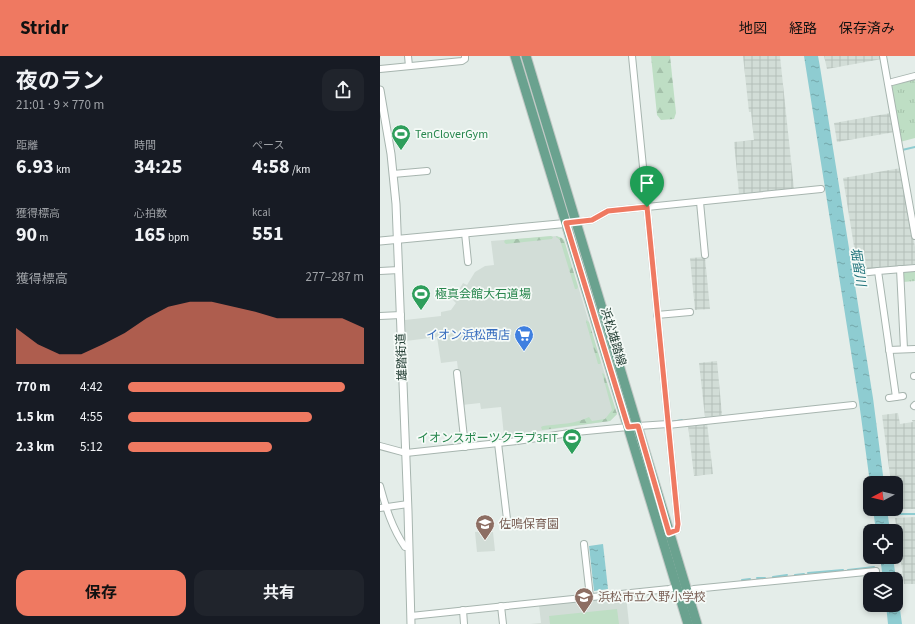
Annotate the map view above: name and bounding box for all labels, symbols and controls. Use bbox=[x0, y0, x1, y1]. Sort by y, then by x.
text: Stridr bbox=[20, 15, 69, 42]
text: 地図 bbox=[739, 19, 767, 39]
text: 経路 bbox=[789, 19, 817, 39]
text: 保存済み bbox=[839, 19, 895, 39]
text: 夜のラン bbox=[16, 65, 104, 97]
button: share bbox=[322, 69, 364, 111]
text: 21:01 · 9 × 770 m bbox=[16, 96, 104, 114]
sports icon: TenCloverGym bbox=[390, 123, 412, 151]
place label: TenCloverGym bbox=[415, 126, 488, 143]
text: 距離 bbox=[16, 138, 38, 153]
text: 時間 bbox=[134, 138, 156, 153]
text: ペース bbox=[252, 138, 284, 153]
text: 6.93 bbox=[16, 153, 54, 181]
text: 34:25 bbox=[134, 153, 182, 181]
text: 4:58 bbox=[252, 153, 290, 181]
text: km bbox=[54, 162, 70, 177]
text: /km bbox=[290, 162, 310, 177]
pin bbox=[630, 166, 664, 207]
icon: arrive bbox=[636, 172, 658, 194]
text: kcal bbox=[252, 205, 271, 220]
text: 獲得標高 bbox=[16, 206, 60, 221]
text: 心拍数 bbox=[134, 206, 167, 221]
text: 551 bbox=[252, 220, 284, 248]
text: 90 bbox=[16, 221, 37, 249]
text: 165 bbox=[134, 221, 166, 249]
text: m bbox=[37, 230, 48, 245]
text: bpm bbox=[166, 230, 189, 245]
water label: 堀留川 bbox=[846, 246, 870, 290]
text: 277–287 m bbox=[306, 268, 364, 286]
text: 獲得標高 bbox=[16, 270, 68, 288]
sports icon: 極真会館大石道場 bbox=[410, 283, 432, 311]
place label: 極真会館大石道場 bbox=[435, 286, 531, 303]
street label: 浜松雄踏線 bbox=[596, 306, 630, 368]
supermarket icon: イオン浜松西店 bbox=[513, 324, 535, 352]
place label: イオン浜松西店 bbox=[426, 327, 510, 344]
street label: 雄踏街道 bbox=[393, 333, 411, 381]
text: 770 m bbox=[16, 378, 50, 396]
text: 4:42 bbox=[80, 378, 103, 396]
text: 1.5 km bbox=[16, 408, 55, 426]
text: 4:55 bbox=[80, 408, 103, 426]
sports icon: イオンスポーツクラブ3FIT bbox=[561, 427, 583, 455]
place label: イオンスポーツクラブ3FIT bbox=[417, 430, 559, 447]
text: 2.3 km bbox=[16, 438, 55, 456]
text: 5:12 bbox=[80, 438, 103, 456]
north arrow bbox=[863, 476, 903, 516]
map controls bbox=[863, 476, 903, 612]
school or university icon: 佐鳴保育園 bbox=[474, 513, 496, 541]
place label: 佐鳴保育園 bbox=[499, 516, 559, 533]
button: locate bbox=[863, 524, 903, 564]
button: 保存 bbox=[16, 570, 186, 616]
button: 共有 bbox=[194, 570, 364, 616]
button: layers bbox=[863, 572, 903, 612]
school or university icon: 浜松市立入野小学校 bbox=[573, 586, 595, 614]
place label: 浜松市立入野小学校 bbox=[598, 589, 706, 606]

